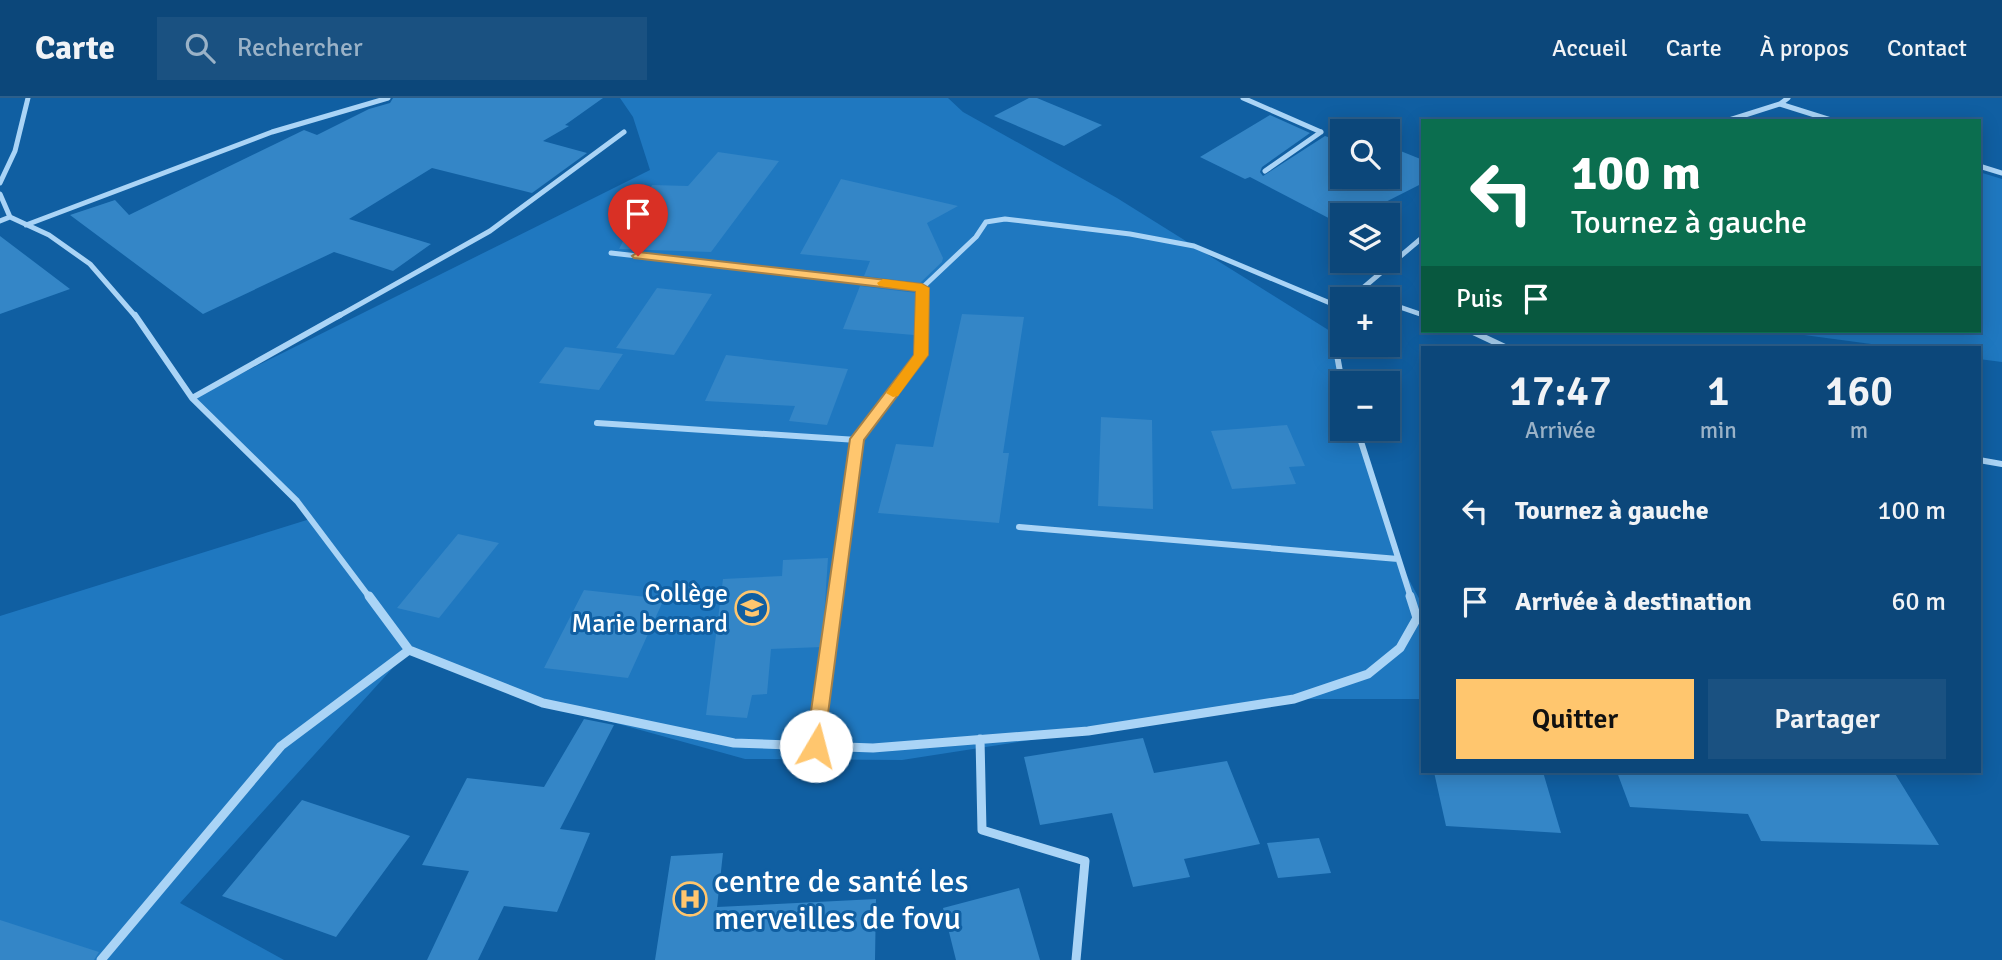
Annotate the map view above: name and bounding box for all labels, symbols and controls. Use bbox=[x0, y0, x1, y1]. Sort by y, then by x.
search box bbox=[157, 17, 647, 80]
text: Carte bbox=[35, 28, 115, 69]
icon: search bbox=[181, 29, 219, 67]
text: Rechercher bbox=[237, 32, 363, 64]
text: Accueil bbox=[1552, 33, 1628, 63]
text: Carte bbox=[1666, 33, 1722, 63]
text: À propos bbox=[1760, 33, 1849, 63]
text: Contact bbox=[1887, 33, 1967, 63]
map controls bbox=[1330, 119, 1400, 441]
button: search bbox=[1330, 119, 1400, 189]
text: 100 m bbox=[1571, 143, 1701, 203]
icon: left bbox=[1456, 147, 1547, 238]
pin bbox=[608, 184, 668, 256]
icon: arrive bbox=[619, 195, 657, 233]
button: layers bbox=[1330, 203, 1400, 273]
text: Tournez à gauche bbox=[1571, 203, 1807, 242]
icon: arrive bbox=[1517, 280, 1555, 318]
text: Puis bbox=[1456, 283, 1503, 315]
button: + bbox=[1330, 287, 1400, 357]
text: 17:47 bbox=[1509, 366, 1612, 417]
text: 1 bbox=[1707, 366, 1730, 417]
text: 160 bbox=[1825, 366, 1893, 417]
button: − bbox=[1330, 371, 1400, 441]
text: Arrivée bbox=[1525, 416, 1596, 445]
text: min bbox=[1700, 416, 1737, 445]
text: m bbox=[1850, 416, 1868, 445]
icon: left bbox=[1456, 492, 1494, 530]
text: Tournez à gauche bbox=[1515, 495, 1709, 527]
text: 100 m bbox=[1877, 495, 1946, 527]
place label: Collège Marie bernard bbox=[571, 578, 728, 640]
icon: arrive bbox=[1456, 583, 1494, 621]
text: Arrivée à destination bbox=[1515, 586, 1752, 618]
text: 60 m bbox=[1891, 586, 1946, 618]
school or university icon: Collège Marie bernard bbox=[733, 589, 771, 627]
button: Quitter bbox=[1456, 679, 1694, 759]
button: Partager bbox=[1708, 679, 1946, 759]
position arrow bbox=[779, 709, 853, 783]
place label: centre de santé les merveilles de fovu bbox=[714, 862, 969, 938]
hospital icon: centre de santé les merveilles de fovu bbox=[671, 880, 709, 918]

